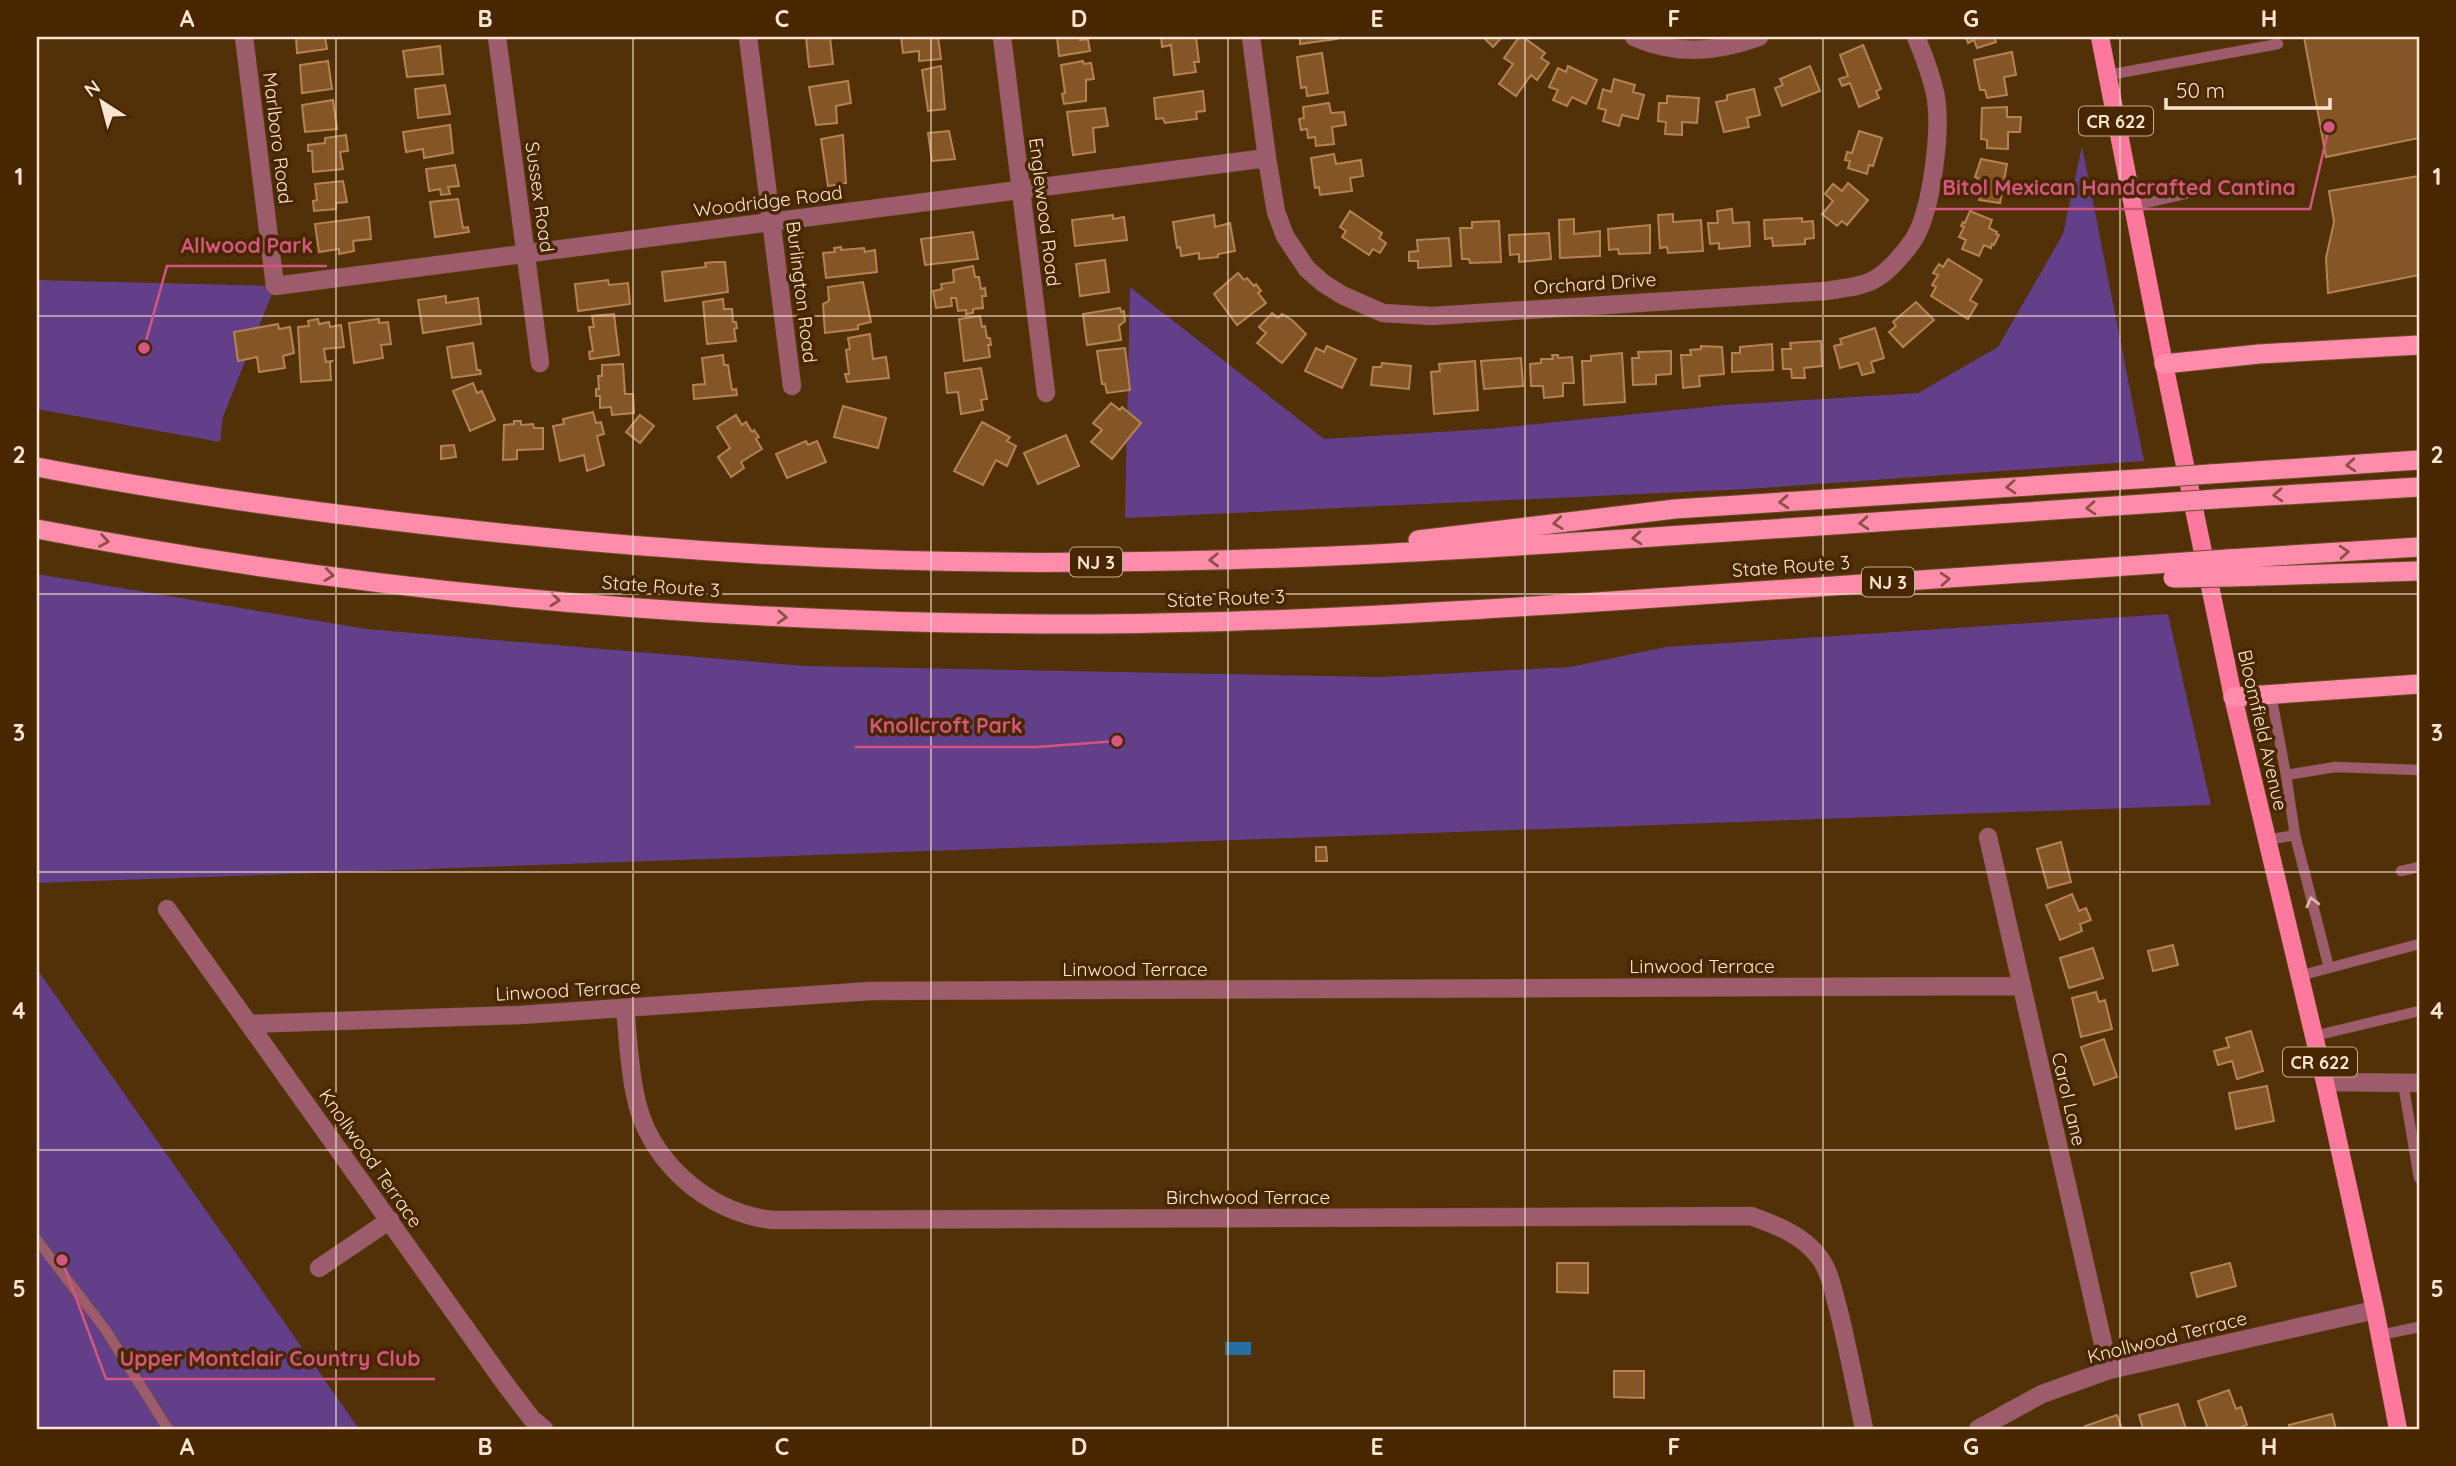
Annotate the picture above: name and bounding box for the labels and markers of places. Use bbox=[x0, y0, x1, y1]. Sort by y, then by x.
callout: Bitol Mexican Handcrafted Cantina bbox=[1929, 167, 2310, 209]
callout: Allwood Park bbox=[167, 224, 327, 266]
callout: Knollcroft Park bbox=[855, 705, 1037, 747]
callout: Upper Montclair Country Club bbox=[106, 1337, 435, 1379]

